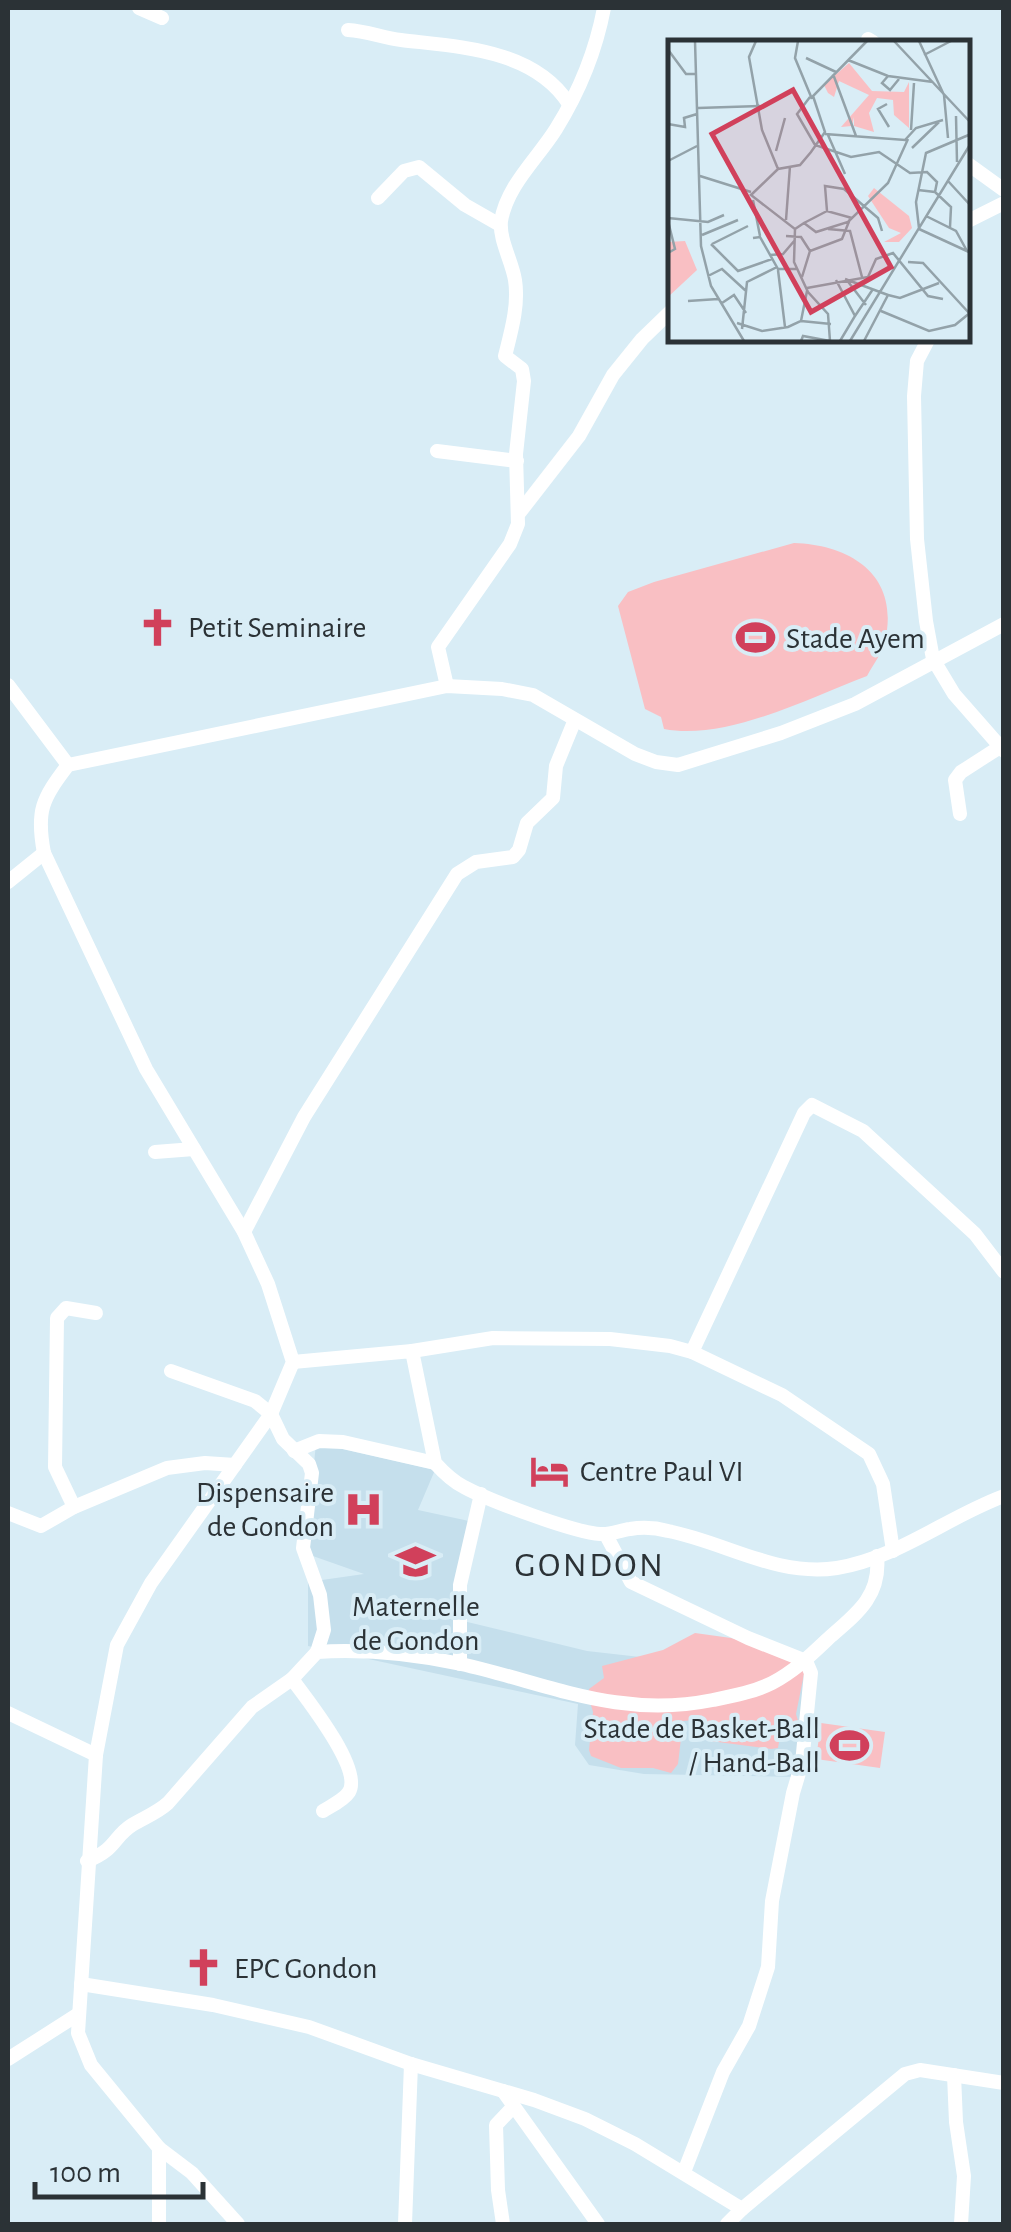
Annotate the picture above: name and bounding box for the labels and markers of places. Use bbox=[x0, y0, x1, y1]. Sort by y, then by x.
church icon: Petit Seminaire bbox=[137, 606, 179, 648]
place label: Petit Seminaire bbox=[188, 613, 366, 643]
sports icon: Stade Ayem bbox=[735, 617, 777, 659]
place label: Stade Ayem bbox=[786, 624, 925, 654]
hotel icon: Centre Paul VI bbox=[529, 1450, 571, 1492]
place label: Centre Paul VI bbox=[580, 1457, 744, 1487]
place label: Dispensaire de Gondon bbox=[196, 1478, 334, 1542]
hospital icon: Dispensaire de Gondon bbox=[343, 1488, 385, 1530]
school or university icon: Maternelle de Gondon bbox=[395, 1541, 437, 1583]
place label: Maternelle de Gondon bbox=[352, 1592, 480, 1656]
place label: Stade de Basket-Ball / Hand-Ball bbox=[583, 1714, 820, 1778]
sports icon: Stade de Basket-Ball / Hand-Ball bbox=[829, 1724, 871, 1766]
church icon: EPC Gondon bbox=[183, 1947, 225, 1989]
place label: EPC Gondon bbox=[234, 1954, 377, 1984]

